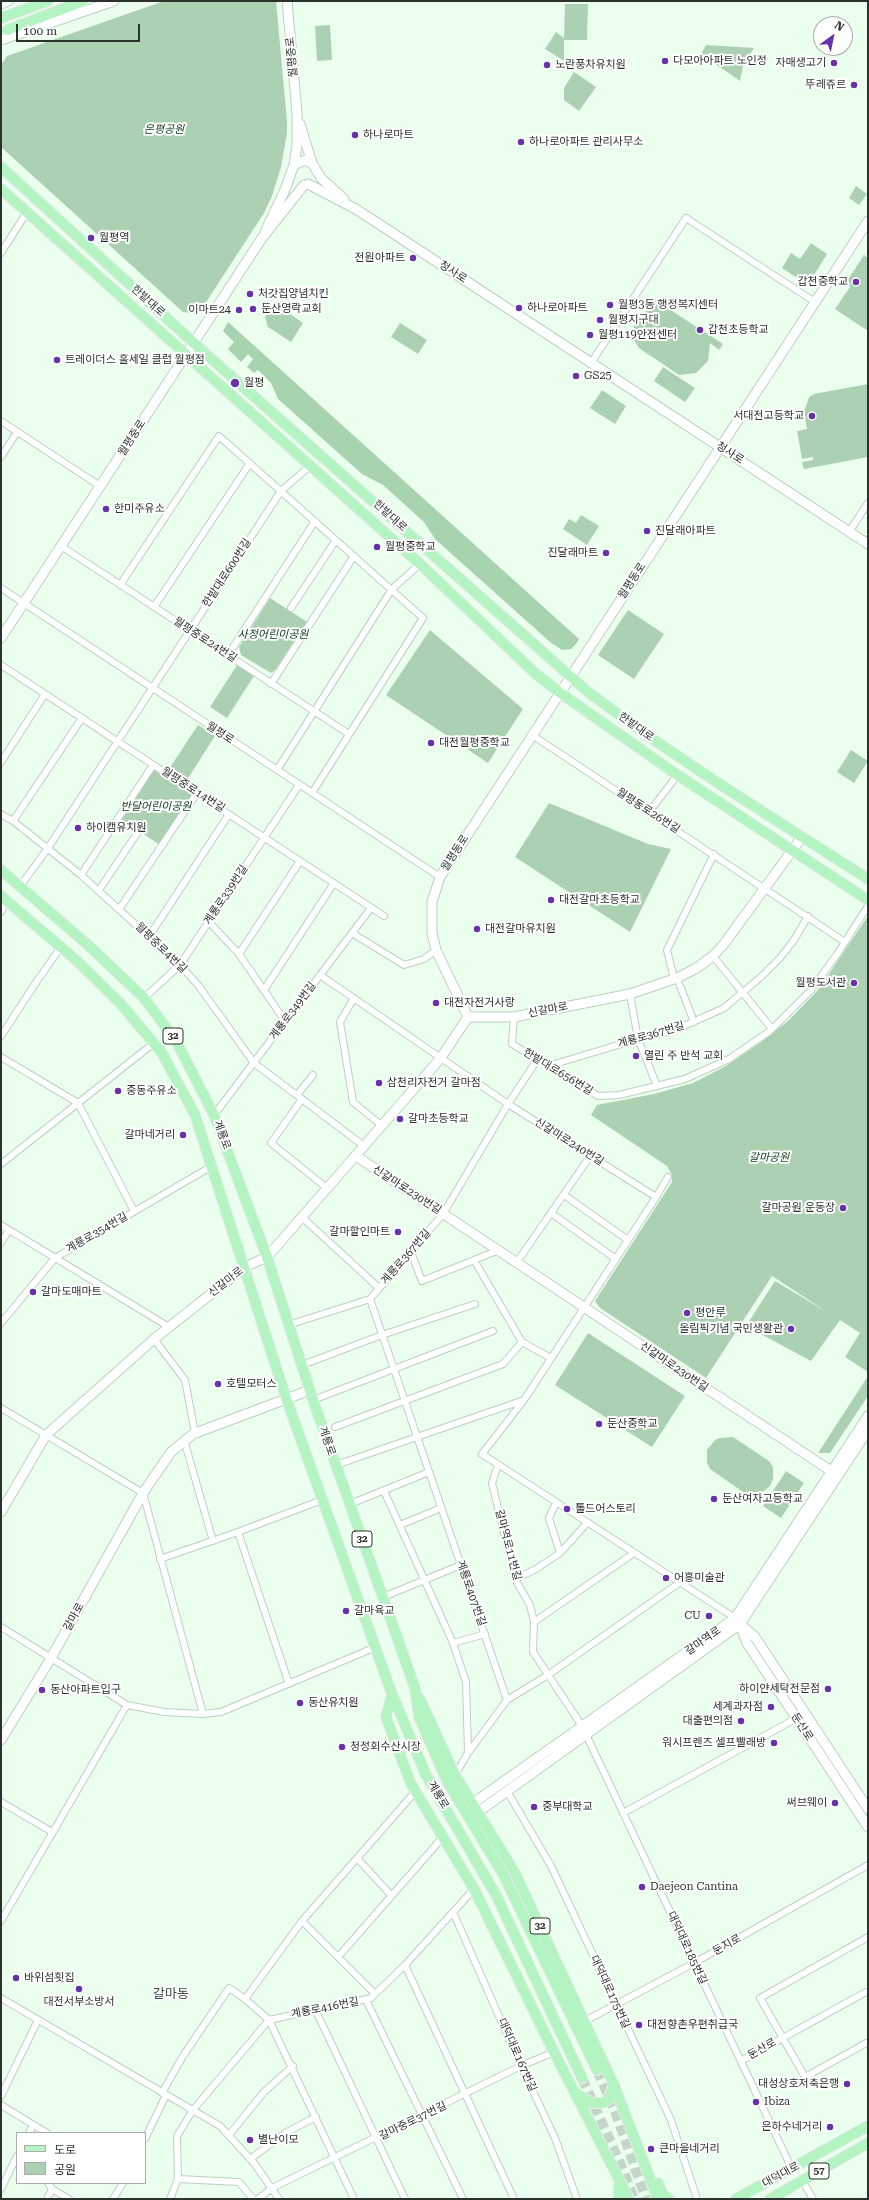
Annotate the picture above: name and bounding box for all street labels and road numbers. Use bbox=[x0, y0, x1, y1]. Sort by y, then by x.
street label: 월평중로 bbox=[284, 36, 300, 78]
street label: 청사로 bbox=[437, 258, 469, 286]
street label: 한밭대로 bbox=[129, 283, 167, 319]
street label: 월평중로 bbox=[115, 417, 149, 459]
street label: 청사로 bbox=[714, 439, 746, 467]
street label: 한밭대로 bbox=[371, 498, 409, 534]
street label: 한밭대로600번길 bbox=[200, 536, 254, 610]
street label: 월평동로 bbox=[615, 560, 649, 602]
street label: 월평중로24번길 bbox=[171, 615, 239, 665]
street label: 한밭대로 bbox=[616, 710, 656, 744]
street label: 월평로 bbox=[204, 719, 236, 747]
street label: 월평중로14번길 bbox=[159, 765, 227, 815]
street label: 월평동로26번길 bbox=[614, 786, 682, 836]
street label: 월평동로 bbox=[438, 832, 472, 874]
street label: 계룡로339번길 bbox=[201, 863, 251, 927]
street label: 월평중로4번길 bbox=[132, 920, 190, 976]
street label: 계룡로349번길 bbox=[267, 979, 319, 1043]
street label: 신갈마로 bbox=[527, 1000, 569, 1020]
street label: 계룡로367번길 bbox=[616, 1019, 686, 1051]
road number: 32 bbox=[163, 1028, 183, 1044]
street label: 한밭대로656번길 bbox=[521, 1046, 595, 1098]
street label: 신갈마로240번길 bbox=[532, 1115, 606, 1169]
street label: 계룡로 bbox=[211, 1118, 233, 1152]
street label: 신갈마로230번길 bbox=[370, 1163, 444, 1217]
street label: 계룡로354번길 bbox=[64, 1210, 130, 1256]
street label: 계룡로367번길 bbox=[378, 1227, 434, 1287]
street label: 신갈마로 bbox=[206, 1264, 246, 1300]
street label: 신갈마로230번길 bbox=[637, 1339, 711, 1395]
street label: 계룡로 bbox=[316, 1424, 338, 1458]
street label: 갈마역로11번길 bbox=[492, 1508, 524, 1582]
road number: 32 bbox=[352, 1531, 372, 1547]
street label: 계룡로407번길 bbox=[454, 1558, 488, 1628]
street label: 갈마로 bbox=[61, 1601, 87, 1633]
street label: 갈마역로 bbox=[683, 1624, 723, 1658]
street label: 둔산로 bbox=[788, 1711, 816, 1743]
street label: 계룡로 bbox=[425, 1779, 451, 1811]
street label: 대덕대로185번길 bbox=[664, 1909, 710, 1987]
road number: 32 bbox=[530, 1918, 550, 1934]
street label: 둔지로 bbox=[711, 1932, 743, 1958]
street label: 대덕대로175번길 bbox=[587, 1953, 633, 2031]
street label: 계룡로416번길 bbox=[290, 1995, 360, 2021]
street label: 대덕대로167번길 bbox=[495, 2016, 539, 2094]
street label: 둔산로 bbox=[746, 2036, 778, 2062]
street label: 갈마중로37번길 bbox=[377, 2099, 449, 2143]
street label: 대덕대로 bbox=[760, 2159, 802, 2191]
road number: 57 bbox=[809, 2163, 829, 2179]

